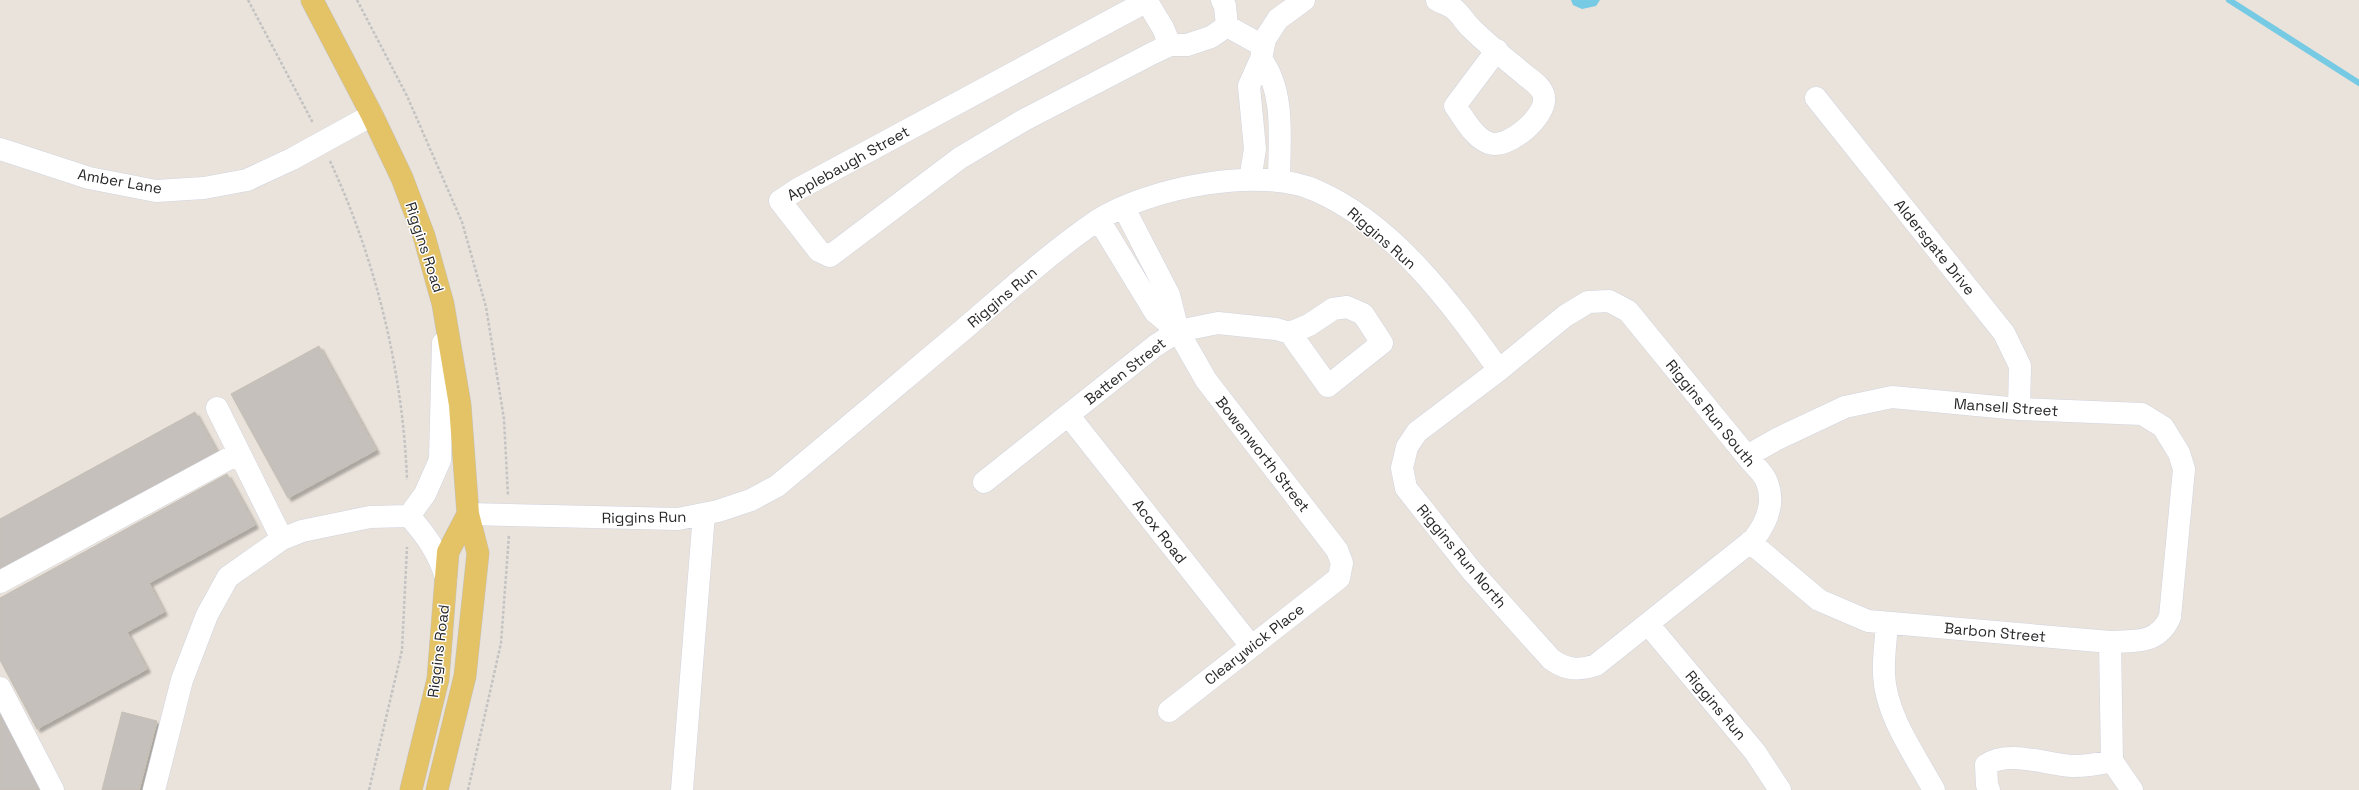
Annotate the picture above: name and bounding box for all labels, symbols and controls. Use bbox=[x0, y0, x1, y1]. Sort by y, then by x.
street label: Applebaugh Street bbox=[783, 121, 913, 205]
street label: Amber Lane bbox=[76, 164, 164, 198]
street label: Aldersgate Drive bbox=[1890, 195, 1980, 299]
street label: Riggins Road bbox=[401, 199, 449, 295]
street label: Riggins Run bbox=[1344, 203, 1420, 273]
street label: Riggins Run bbox=[963, 262, 1041, 332]
street label: Batten Street bbox=[1081, 333, 1170, 409]
street label: Riggins Run South bbox=[1662, 356, 1760, 470]
street label: Bowenworth Street bbox=[1212, 392, 1314, 516]
street label: Mansell Street bbox=[1953, 394, 2059, 420]
street label: Acox Road bbox=[1129, 495, 1191, 567]
street label: Riggins Run North bbox=[1413, 500, 1511, 612]
street label: Riggins Run bbox=[601, 507, 687, 527]
street label: Clearywick Place bbox=[1200, 599, 1308, 689]
street label: Riggins Road bbox=[423, 603, 453, 699]
street label: Barbon Street bbox=[1943, 618, 2047, 646]
street label: Riggins Run bbox=[1681, 666, 1751, 744]

